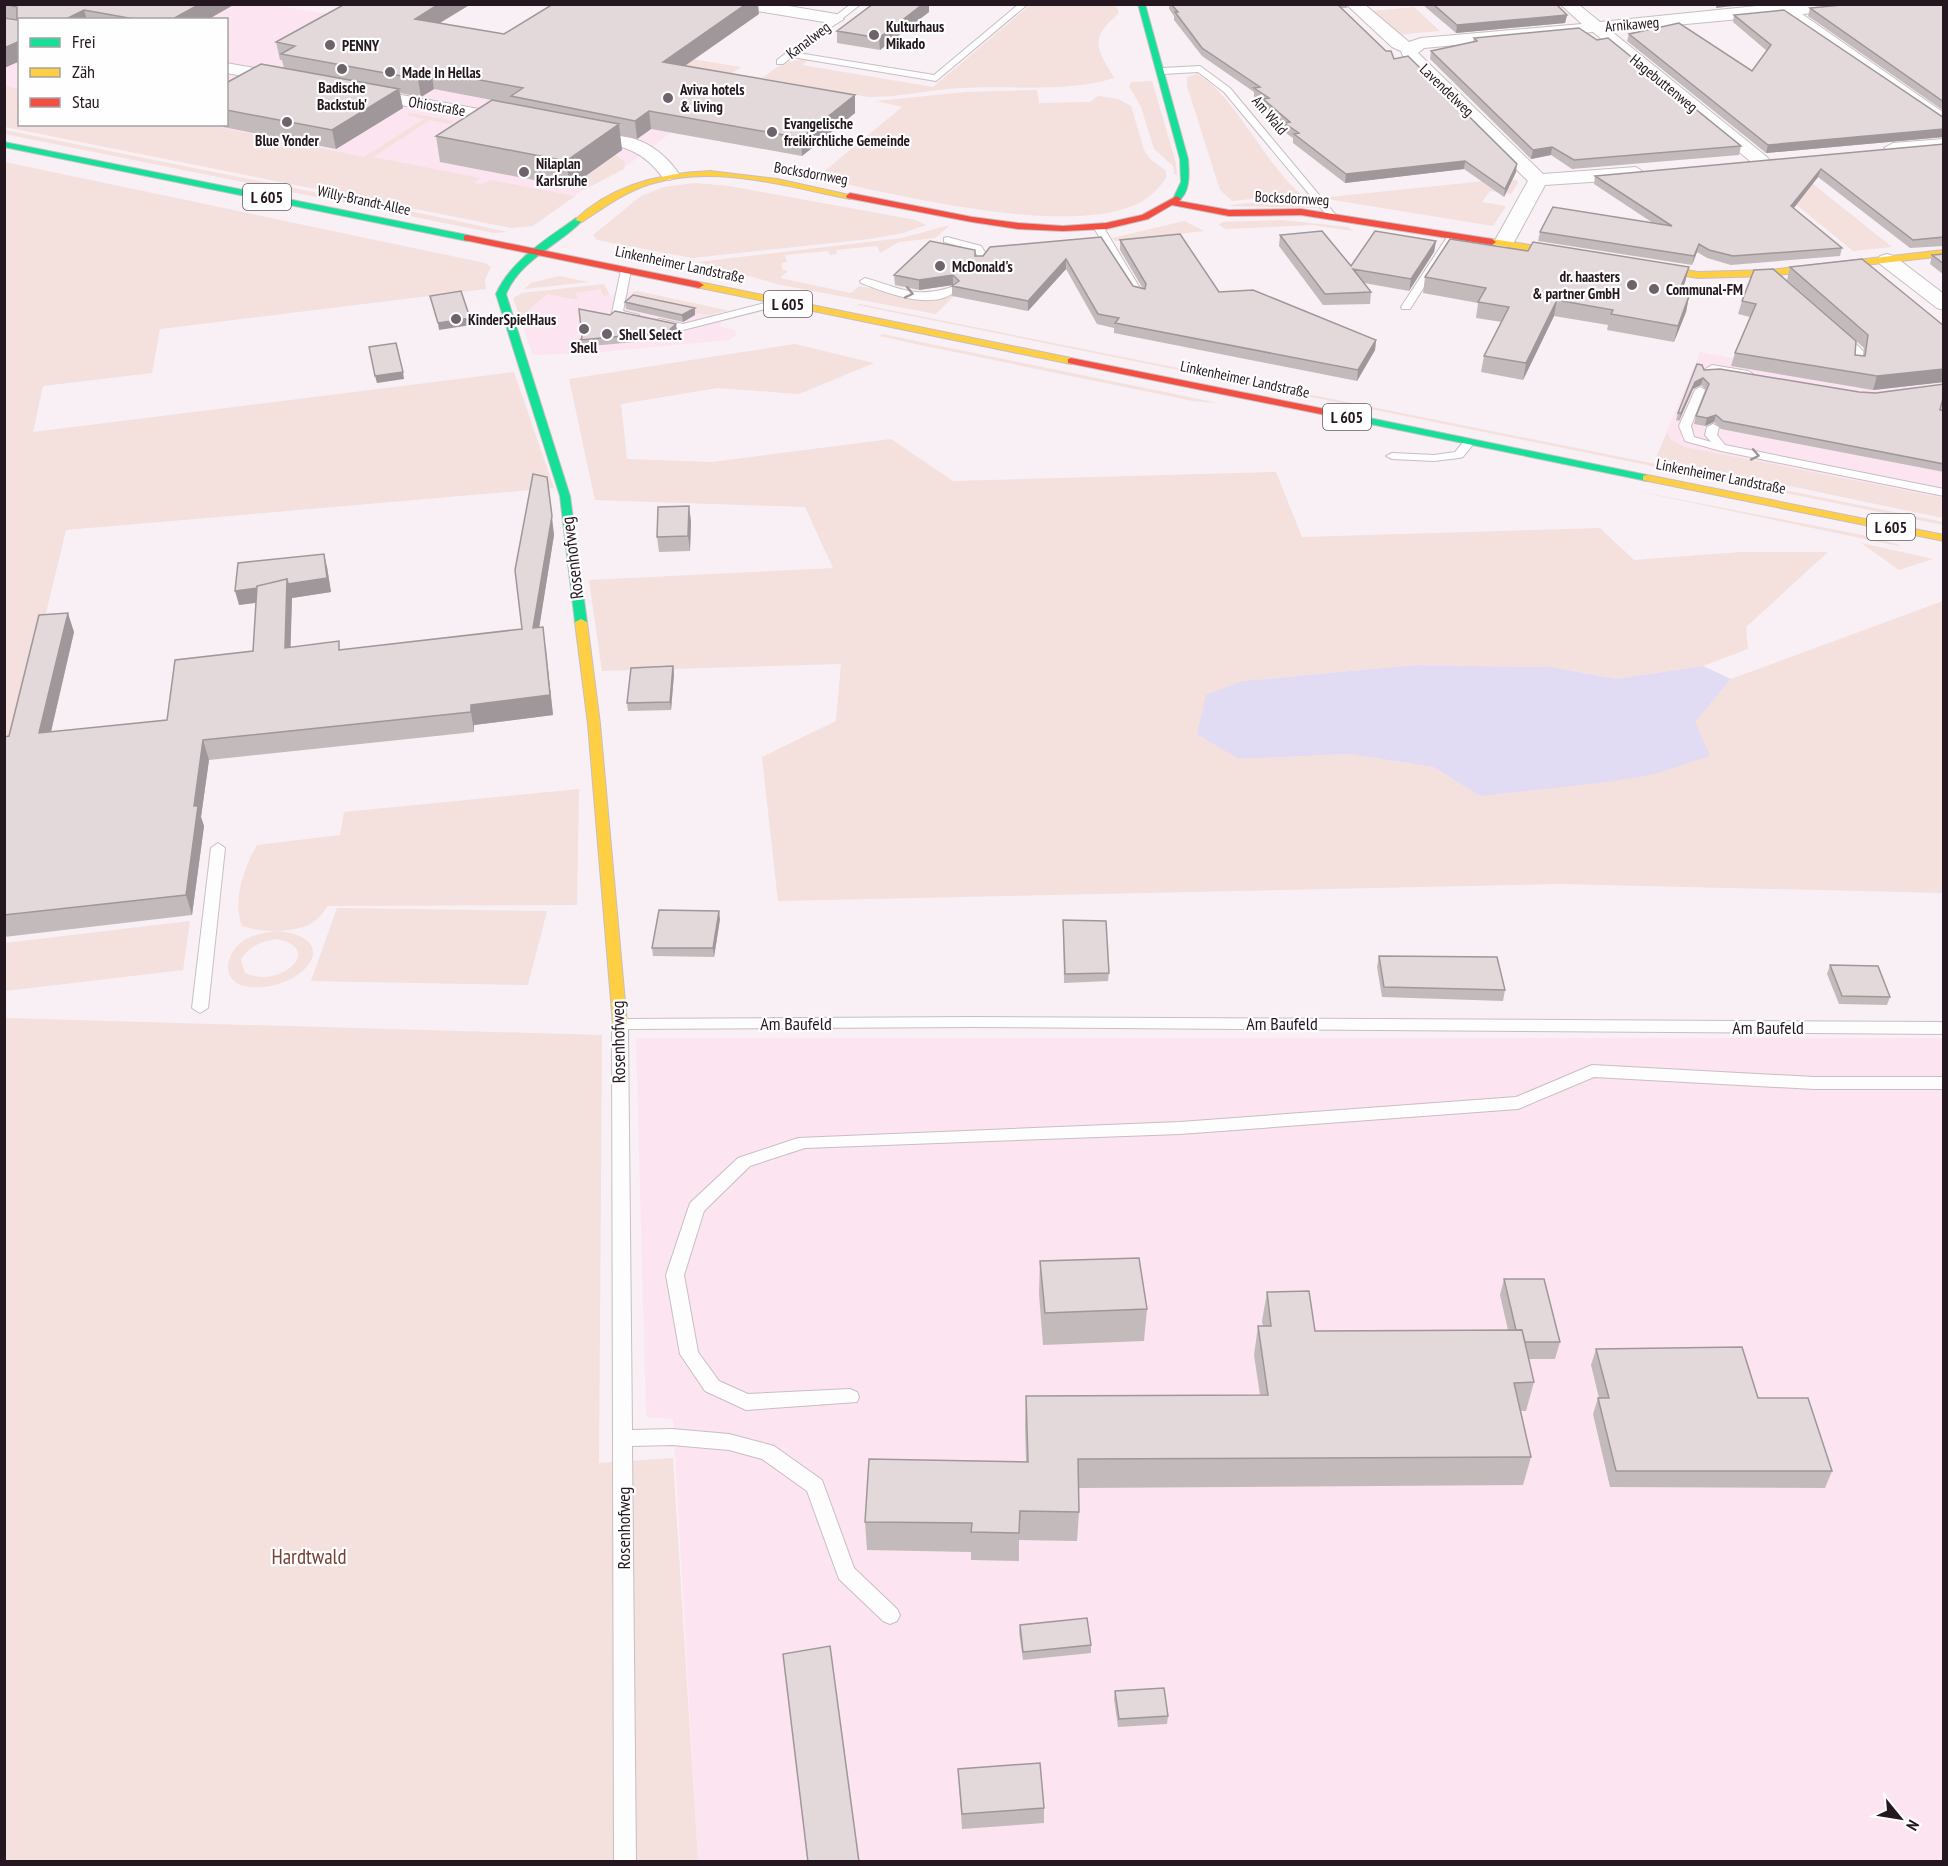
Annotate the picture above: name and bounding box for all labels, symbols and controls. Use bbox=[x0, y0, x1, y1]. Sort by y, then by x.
street label: Arnikaweg bbox=[1604, 12, 1660, 36]
street label: Kanalweg bbox=[782, 17, 834, 63]
place label: Kulturhaus Mikado bbox=[886, 17, 944, 53]
legend bbox=[18, 18, 228, 126]
marker: Kulturhaus Mikado bbox=[867, 28, 881, 42]
text: Frei bbox=[72, 30, 96, 53]
place label: PENNY bbox=[342, 36, 380, 55]
marker: PENNY bbox=[323, 38, 337, 52]
street label: Hagebuttenweg bbox=[1626, 50, 1702, 116]
text: Zäh bbox=[72, 60, 95, 83]
street label: Lavendelweg bbox=[1416, 60, 1478, 120]
marker: Badische Backstub' bbox=[335, 62, 349, 76]
place label: Made In Hellas bbox=[402, 63, 481, 82]
marker: Made In Hellas bbox=[383, 65, 397, 79]
place label: Badische Backstub' bbox=[317, 78, 367, 114]
place label: Aviva hotels & living bbox=[679, 80, 745, 116]
text: Stau bbox=[72, 90, 100, 113]
marker: Aviva hotels & living bbox=[661, 91, 675, 105]
street label: Ohiostraße bbox=[407, 92, 467, 120]
street label: Am Wald bbox=[1248, 92, 1292, 138]
place label: Evangelische freikirchliche Gemeinde bbox=[784, 114, 910, 150]
marker: Blue Yonder bbox=[280, 115, 294, 129]
marker: Evangelische freikirchliche Gemeinde bbox=[765, 125, 779, 139]
place label: Blue Yonder bbox=[255, 131, 319, 150]
place label: Nilaplan Karlsruhe bbox=[536, 154, 587, 190]
street label: Bocksdornweg bbox=[773, 157, 849, 189]
marker: Nilaplan Karlsruhe bbox=[517, 165, 531, 179]
street label: Willy-Brandt-Allee bbox=[316, 181, 412, 219]
road number: L 605 bbox=[243, 184, 291, 210]
street label: Bocksdornweg bbox=[1254, 187, 1330, 209]
street label: Linkenheimer Landstraße bbox=[614, 241, 746, 287]
place label: McDonald's bbox=[952, 257, 1013, 276]
marker: McDonald's bbox=[933, 259, 947, 273]
place label: dr. haasters & partner GmbH bbox=[1532, 267, 1620, 303]
marker: dr. haasters & partner GmbH bbox=[1625, 278, 1639, 292]
place label: Communal-FM bbox=[1666, 280, 1743, 299]
marker: Communal-FM bbox=[1647, 282, 1661, 296]
one-way arrow bbox=[904, 286, 914, 299]
road number: L 605 bbox=[764, 291, 812, 317]
place label: KinderSpielHaus bbox=[468, 310, 556, 329]
marker: KinderSpielHaus bbox=[449, 312, 463, 326]
marker: Shell bbox=[577, 322, 591, 336]
place label: Shell Select bbox=[619, 325, 682, 344]
marker: Shell Select bbox=[600, 327, 614, 341]
place label: Shell bbox=[570, 338, 598, 357]
street label: Linkenheimer Landstraße bbox=[1179, 356, 1311, 402]
road number: L 605 bbox=[1323, 404, 1371, 430]
one-way arrow bbox=[1750, 448, 1760, 461]
street label: Linkenheimer Landstraße bbox=[1655, 454, 1787, 498]
road number: L 605 bbox=[1867, 514, 1915, 540]
street label: Rosenhofweg bbox=[556, 516, 588, 600]
street label: Rosenhofweg bbox=[606, 1000, 630, 1084]
street label: Am Baufeld bbox=[760, 1012, 832, 1035]
street label: Am Baufeld bbox=[1246, 1012, 1318, 1035]
street label: Am Baufeld bbox=[1732, 1016, 1804, 1039]
street label: Rosenhofweg bbox=[612, 1487, 635, 1569]
park label: Hardtwald bbox=[271, 1543, 347, 1570]
north arrow bbox=[1870, 1788, 1930, 1848]
text: N bbox=[1902, 1817, 1924, 1834]

